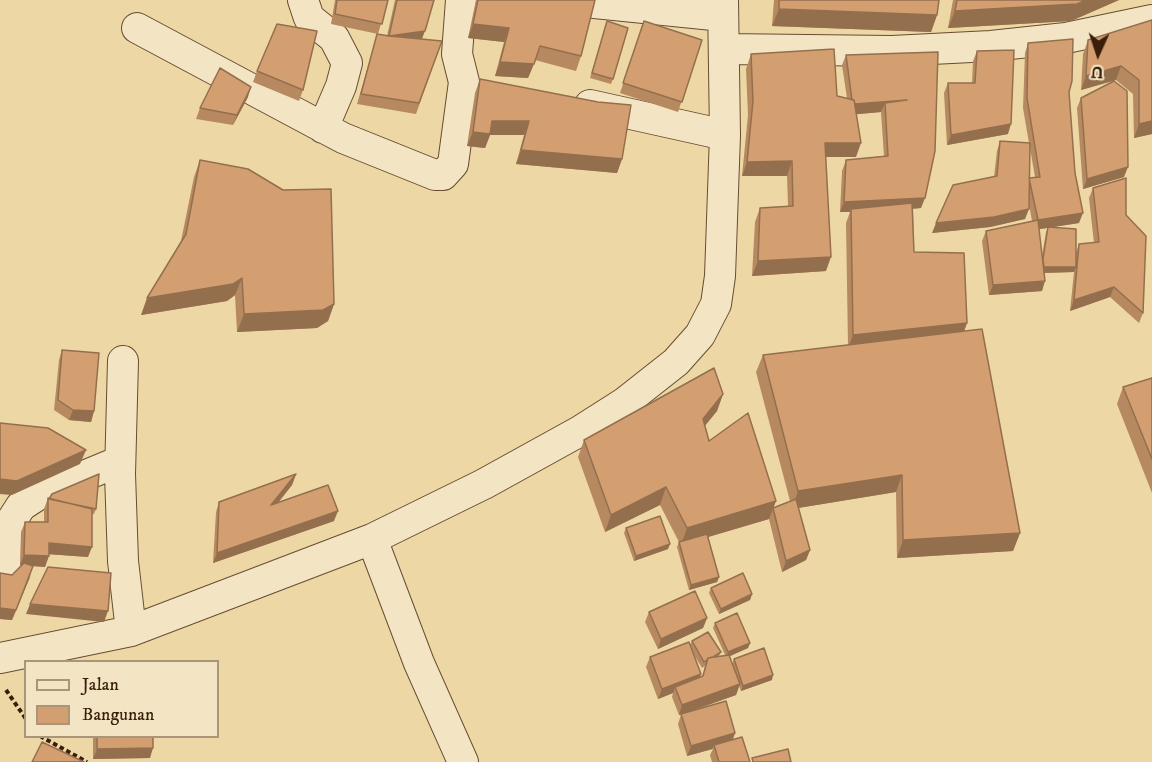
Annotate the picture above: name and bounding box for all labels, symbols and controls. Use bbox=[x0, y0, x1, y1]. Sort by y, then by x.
north arrow bbox=[1068, 24, 1128, 84]
text: U bbox=[1090, 62, 1104, 82]
legend bbox=[24, 660, 219, 738]
text: Jalan bbox=[82, 674, 119, 696]
text: Bangunan bbox=[82, 704, 154, 726]

